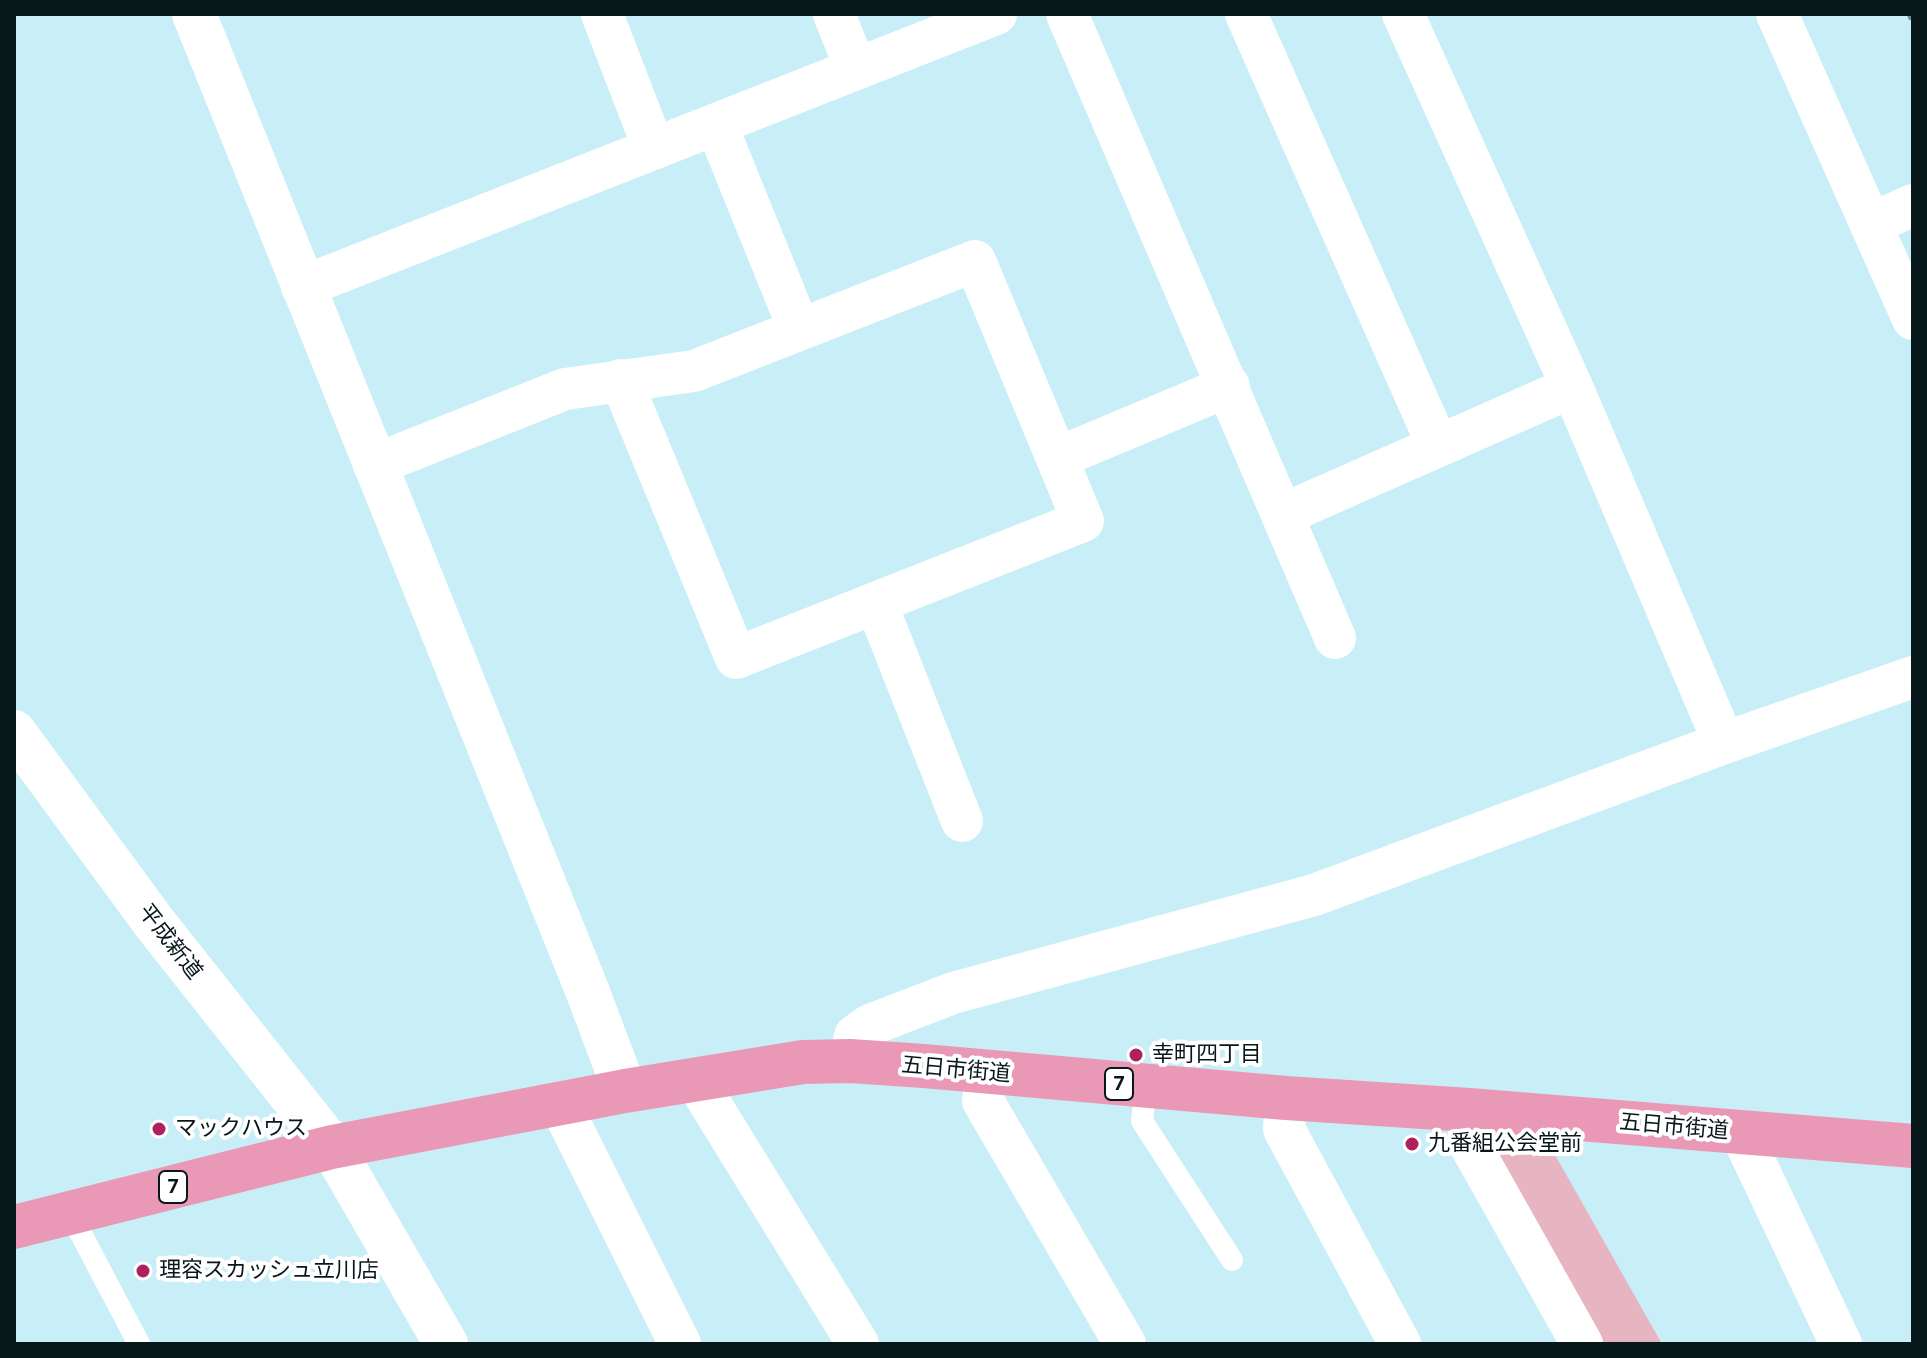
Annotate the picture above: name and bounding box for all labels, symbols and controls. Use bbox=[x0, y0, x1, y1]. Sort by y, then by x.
street label: 平成新道 bbox=[133, 899, 207, 985]
place label: 幸町四丁目 bbox=[1152, 1042, 1262, 1068]
marker: 幸町四丁目 bbox=[1127, 1046, 1145, 1064]
street label: 五日市街道 bbox=[900, 1052, 1012, 1088]
road number: 7 bbox=[1105, 1068, 1133, 1100]
street label: 五日市街道 bbox=[1618, 1109, 1730, 1145]
place label: マックハウス bbox=[175, 1116, 307, 1142]
marker: マックハウス bbox=[150, 1120, 168, 1138]
place label: 九番組公会堂前 bbox=[1428, 1131, 1582, 1157]
marker: 九番組公会堂前 bbox=[1403, 1135, 1421, 1153]
road number: 7 bbox=[159, 1171, 187, 1203]
place label: 理容スカッシュ立川店 bbox=[159, 1258, 379, 1284]
marker: 理容スカッシュ立川店 bbox=[134, 1262, 152, 1280]

